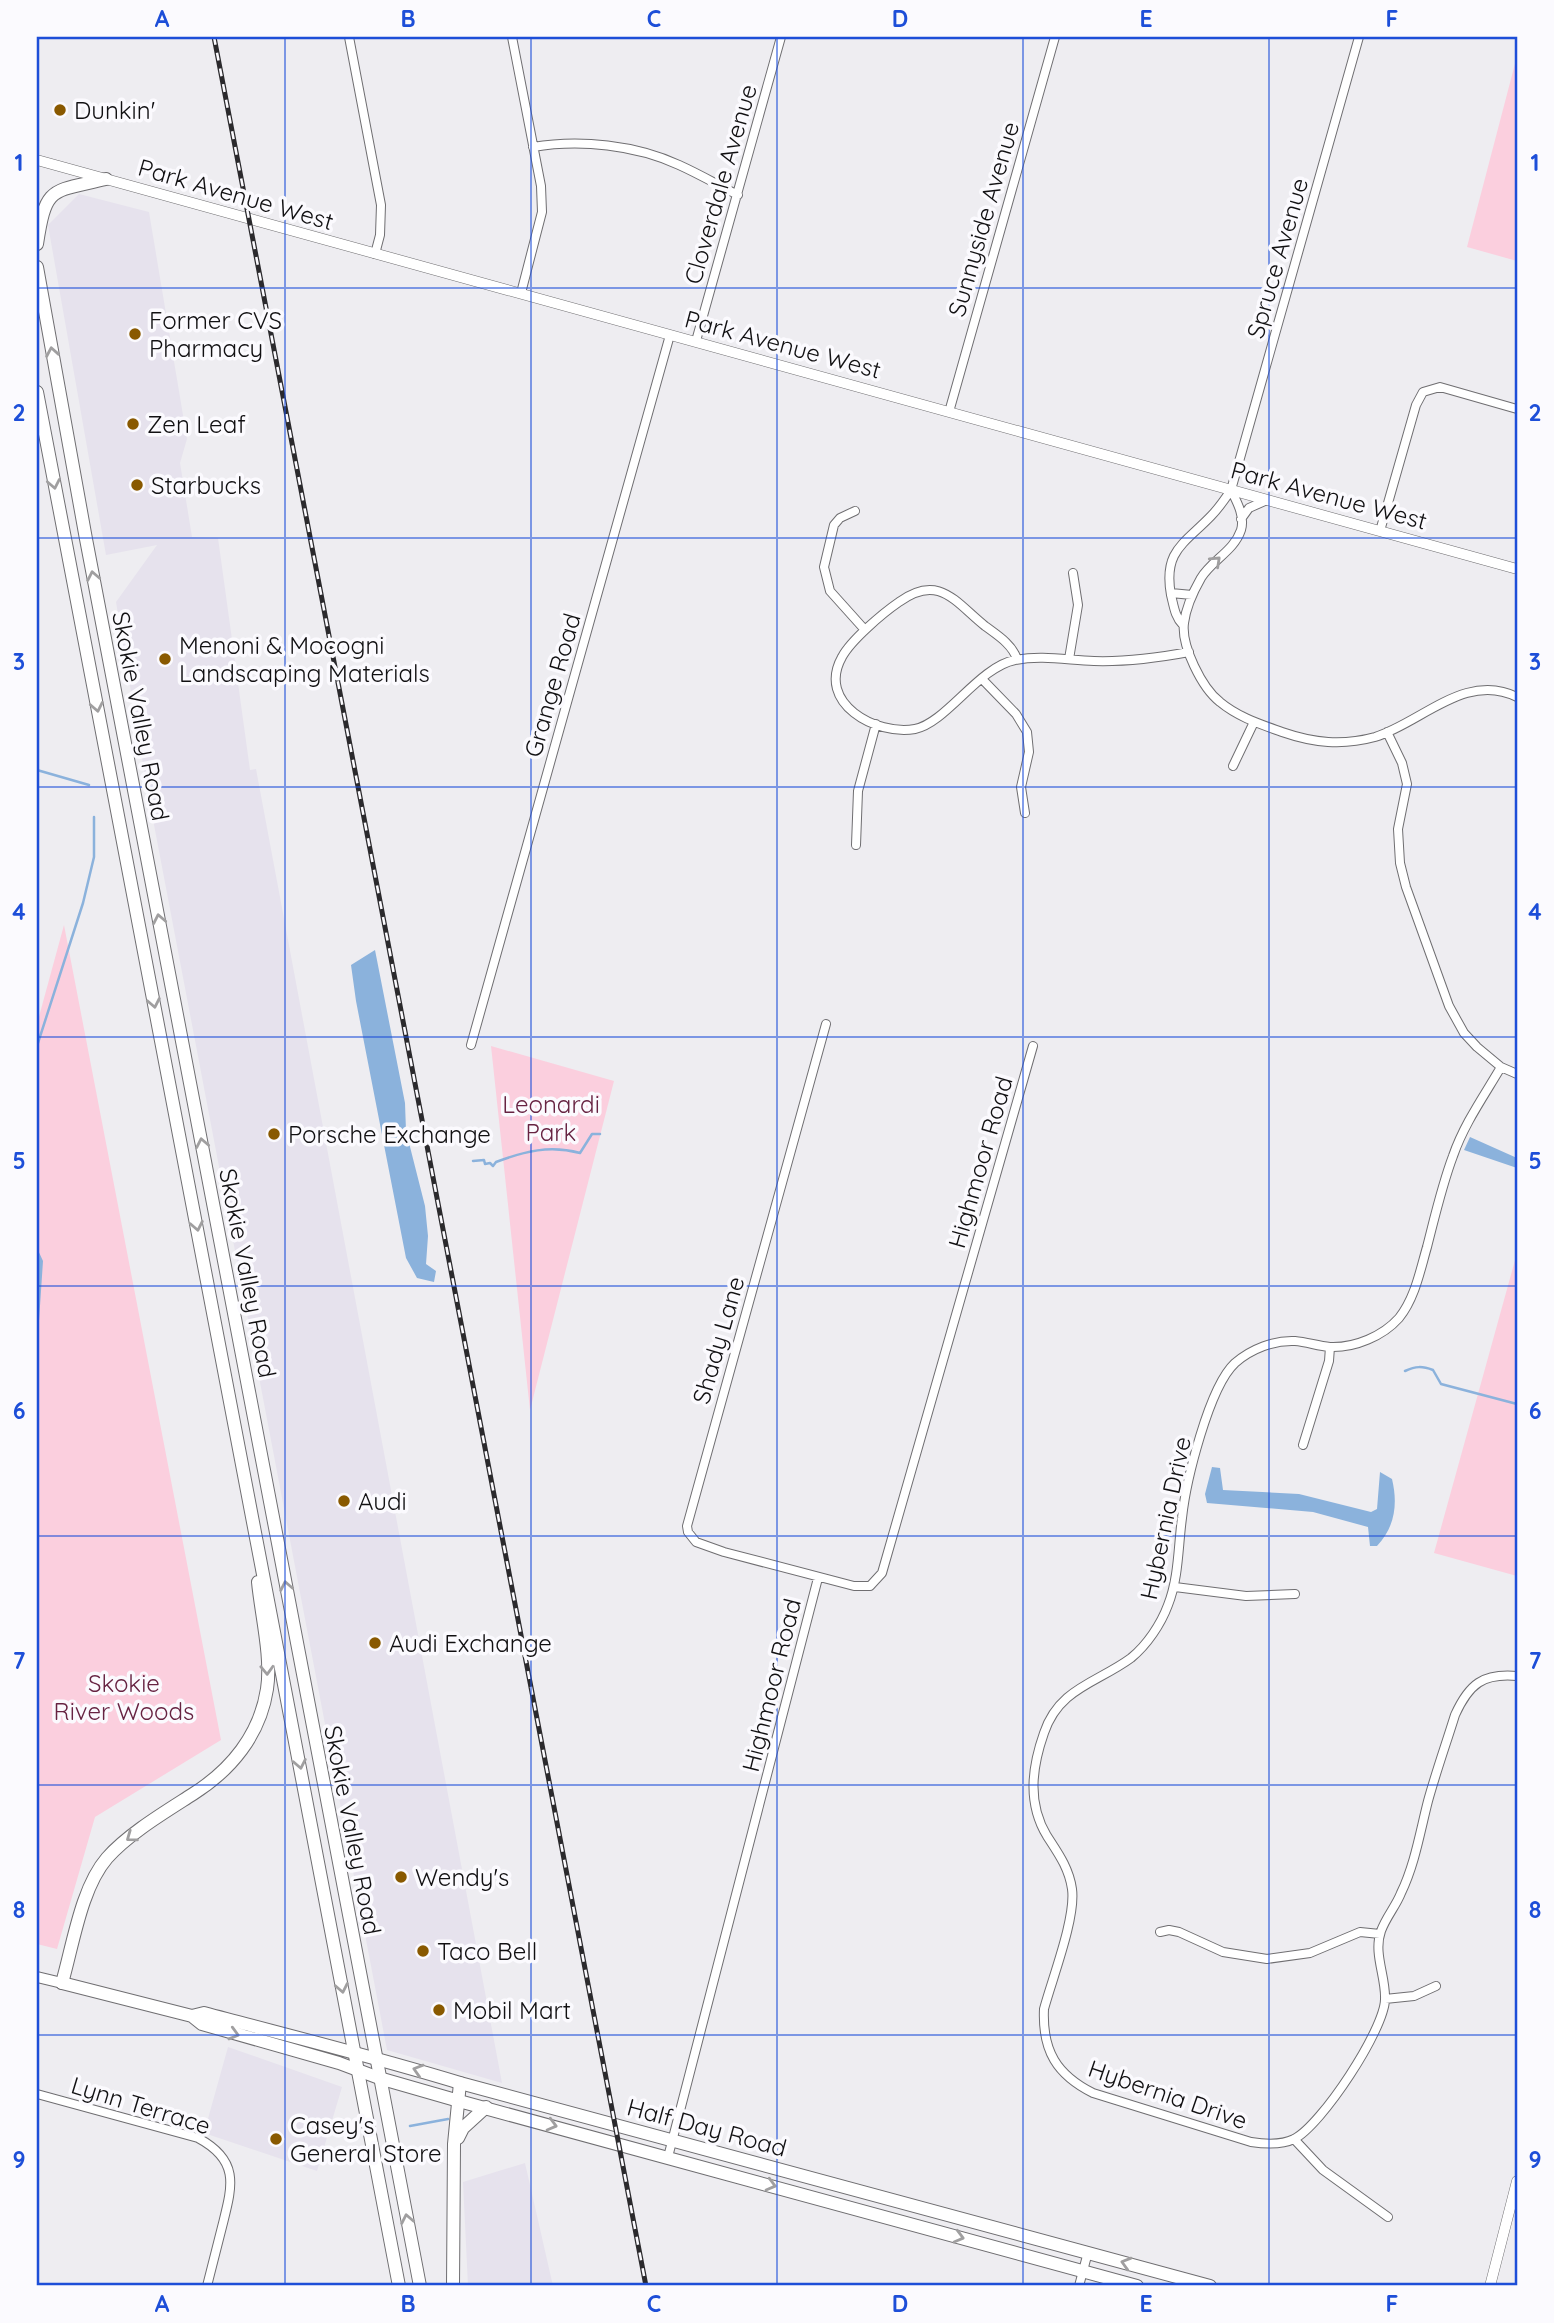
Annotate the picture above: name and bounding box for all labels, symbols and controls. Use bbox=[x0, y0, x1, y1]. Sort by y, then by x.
text: A bbox=[155, 4, 170, 33]
text: B bbox=[400, 4, 416, 33]
text: C bbox=[647, 4, 661, 33]
text: D bbox=[892, 4, 908, 33]
text: E bbox=[1139, 4, 1153, 33]
text: F bbox=[1386, 4, 1398, 33]
street label: Cloverdale Avenue bbox=[677, 80, 763, 288]
place label: Dunkin' bbox=[74, 95, 155, 125]
marker: Dunkin' bbox=[52, 102, 68, 118]
street label: Sunnyside Avenue bbox=[941, 118, 1025, 320]
text: 1 bbox=[15, 148, 23, 177]
text: 1 bbox=[1531, 148, 1539, 177]
street label: Park Avenue West bbox=[135, 152, 337, 236]
street label: Spruce Avenue bbox=[1240, 174, 1314, 342]
street label: Park Avenue West bbox=[682, 303, 884, 385]
place label: Former CVS Pharmacy bbox=[149, 305, 282, 363]
marker: Former CVS Pharmacy bbox=[127, 326, 143, 342]
one-way arrow bbox=[46, 346, 61, 358]
text: 2 bbox=[12, 398, 26, 427]
text: 2 bbox=[1528, 398, 1542, 427]
place label: Zen Leaf bbox=[147, 409, 246, 439]
marker: Zen Leaf bbox=[125, 416, 141, 432]
street label: Park Avenue West bbox=[1228, 454, 1430, 536]
place label: Starbucks bbox=[151, 470, 261, 500]
marker: Starbucks bbox=[129, 477, 145, 493]
one-way arrow bbox=[46, 478, 61, 490]
one-way arrow bbox=[1208, 557, 1221, 570]
one-way arrow bbox=[86, 570, 101, 582]
street label: Skokie Valley Road bbox=[106, 609, 176, 823]
street label: Grange Road bbox=[517, 610, 587, 760]
place label: Menoni & Mocogni Landscaping Materials bbox=[179, 630, 430, 688]
text: 3 bbox=[13, 647, 25, 676]
text: 3 bbox=[1529, 647, 1541, 676]
marker: Menoni & Mocogni Landscaping Materials bbox=[157, 651, 173, 667]
one-way arrow bbox=[89, 701, 104, 713]
text: 4 bbox=[12, 897, 26, 926]
text: 4 bbox=[1528, 897, 1542, 926]
one-way arrow bbox=[152, 914, 167, 926]
one-way arrow bbox=[146, 997, 161, 1009]
street label: Highmoor Road bbox=[941, 1073, 1019, 1251]
park label: Leonardi Park bbox=[502, 1089, 600, 1147]
place label: Porsche Exchange bbox=[288, 1119, 491, 1149]
marker: Porsche Exchange bbox=[266, 1126, 282, 1142]
one-way arrow bbox=[195, 1137, 210, 1149]
text: 5 bbox=[12, 1146, 26, 1175]
text: 5 bbox=[1528, 1146, 1542, 1175]
street label: Skokie Valley Road bbox=[213, 1166, 283, 1380]
one-way arrow bbox=[189, 1220, 204, 1232]
street label: Shady Lane bbox=[686, 1273, 750, 1407]
text: 6 bbox=[13, 1396, 25, 1425]
text: 6 bbox=[1529, 1396, 1541, 1425]
street label: Hybernia Drive bbox=[1133, 1434, 1197, 1602]
place label: Audi bbox=[358, 1486, 407, 1516]
marker: Audi bbox=[336, 1493, 352, 1509]
one-way arrow bbox=[279, 1580, 294, 1592]
street label: Highmoor Road bbox=[735, 1595, 807, 1775]
place label: Audi Exchange bbox=[389, 1628, 552, 1658]
marker: Audi Exchange bbox=[367, 1635, 383, 1651]
text: 7 bbox=[13, 1646, 26, 1675]
text: 7 bbox=[1529, 1646, 1542, 1675]
one-way arrow bbox=[259, 1665, 274, 1676]
park label: Skokie River Woods bbox=[54, 1668, 194, 1726]
street label: Skokie Valley Road bbox=[318, 1723, 388, 1937]
one-way arrow bbox=[292, 1758, 307, 1770]
one-way arrow bbox=[126, 1829, 139, 1842]
place label: Wendy's bbox=[415, 1862, 509, 1892]
marker: Wendy's bbox=[393, 1869, 409, 1885]
text: 8 bbox=[13, 1895, 25, 1924]
text: 8 bbox=[1529, 1895, 1541, 1924]
place label: Taco Bell bbox=[437, 1936, 537, 1966]
marker: Taco Bell bbox=[415, 1943, 431, 1959]
one-way arrow bbox=[334, 1982, 349, 1994]
place label: Mobil Mart bbox=[453, 1995, 571, 2025]
marker: Mobil Mart bbox=[431, 2002, 447, 2018]
one-way arrow bbox=[228, 2025, 240, 2040]
street label: Hybernia Drive bbox=[1085, 2053, 1251, 2135]
one-way arrow bbox=[412, 2063, 424, 2078]
street label: Lynn Terrace bbox=[68, 2070, 214, 2140]
street label: Half Day Road bbox=[624, 2091, 790, 2163]
place label: Casey's General Store bbox=[290, 2110, 442, 2168]
one-way arrow bbox=[546, 2117, 558, 2131]
marker: Casey's General Store bbox=[268, 2131, 284, 2147]
text: 9 bbox=[12, 2145, 26, 2174]
text: 9 bbox=[1528, 2145, 1542, 2174]
one-way arrow bbox=[765, 2177, 777, 2192]
one-way arrow bbox=[400, 2213, 415, 2225]
one-way arrow bbox=[953, 2229, 965, 2243]
one-way arrow bbox=[1121, 2257, 1133, 2271]
text: A bbox=[155, 2289, 170, 2318]
text: B bbox=[400, 2289, 416, 2318]
text: C bbox=[647, 2289, 661, 2318]
text: D bbox=[892, 2289, 908, 2318]
text: E bbox=[1139, 2289, 1153, 2318]
text: F bbox=[1386, 2289, 1398, 2318]

